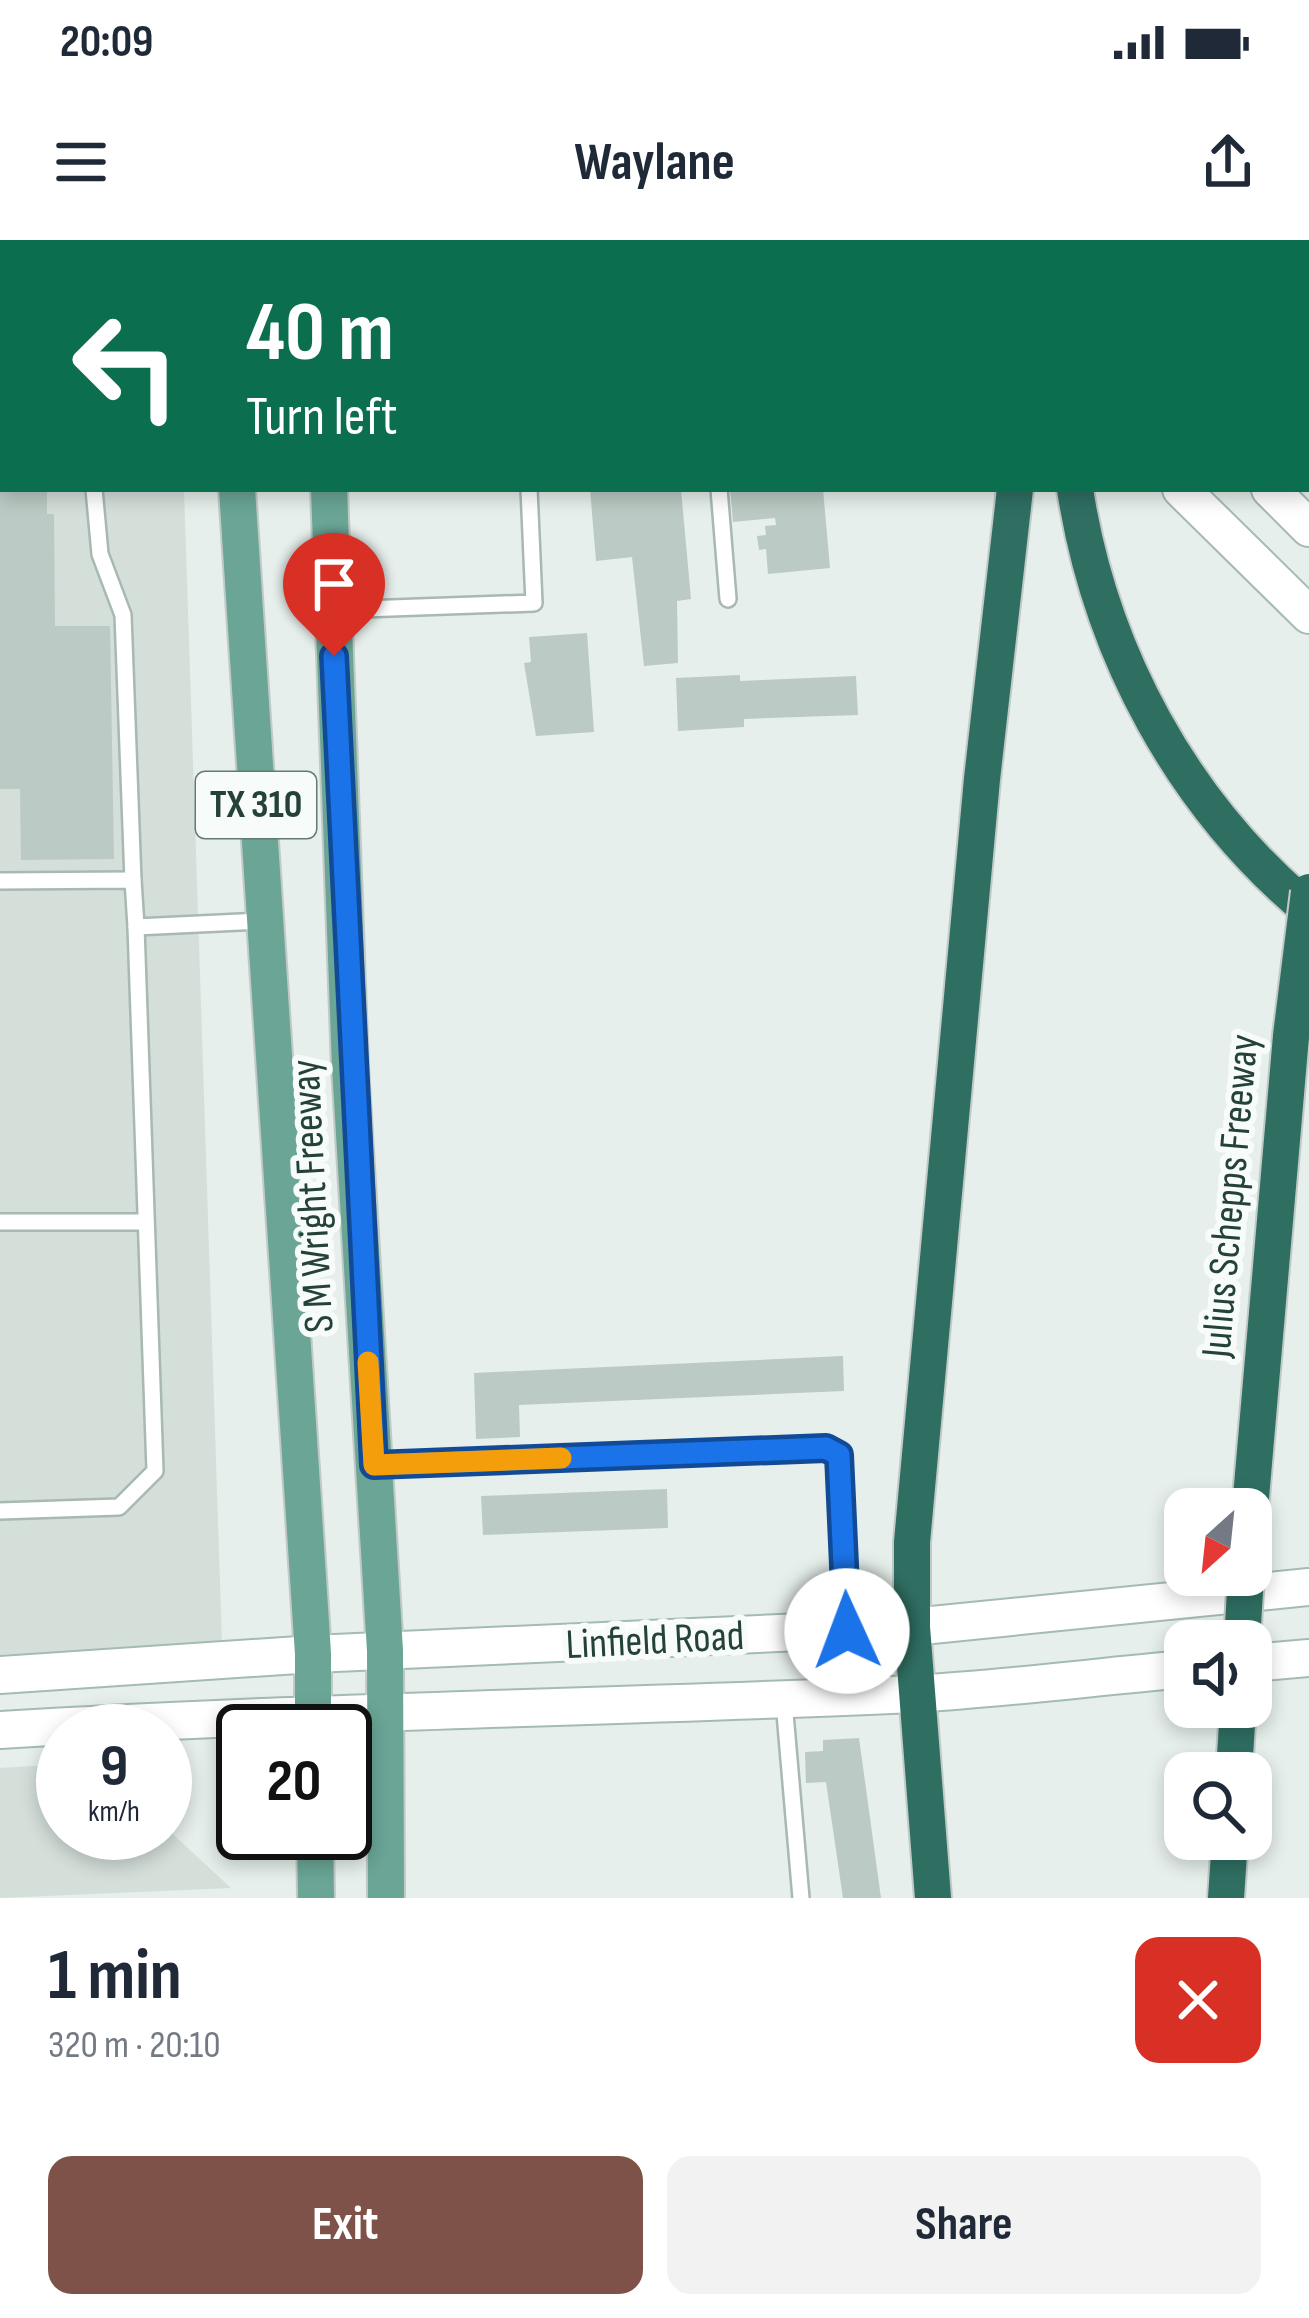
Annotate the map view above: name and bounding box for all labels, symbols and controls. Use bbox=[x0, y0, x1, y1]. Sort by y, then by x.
text: 20:09 bbox=[60, 15, 153, 70]
icon: menu bbox=[48, 129, 114, 195]
icon: share bbox=[1195, 129, 1261, 195]
text: Waylane bbox=[574, 130, 735, 195]
text: 40 m bbox=[246, 283, 394, 384]
icon: left bbox=[48, 288, 204, 444]
text: Turn left bbox=[246, 385, 398, 450]
pin bbox=[283, 533, 385, 656]
icon: arrive bbox=[301, 551, 367, 617]
road number: TX 310 bbox=[196, 772, 316, 838]
street label: Julius Schepps Freeway bbox=[1191, 1032, 1271, 1361]
street label: S M Wright Freeway bbox=[280, 1058, 346, 1334]
north arrow bbox=[1164, 1488, 1272, 1596]
map controls bbox=[1164, 1488, 1272, 1860]
position arrow bbox=[784, 1568, 910, 1694]
street label: Linfield Road bbox=[565, 1611, 745, 1671]
button: sound bbox=[1164, 1620, 1272, 1728]
speed limit sign: 20 bbox=[216, 1704, 372, 1860]
text: 9 bbox=[100, 1731, 128, 1803]
button: search bbox=[1164, 1752, 1272, 1860]
text: km/h bbox=[88, 1794, 140, 1830]
text: 1 min bbox=[48, 1933, 182, 2020]
button: close bbox=[1135, 1937, 1261, 2063]
text: 320 m · 20:10 bbox=[48, 2022, 221, 2069]
button: Exit bbox=[48, 2156, 643, 2294]
button: Share bbox=[667, 2156, 1261, 2294]

